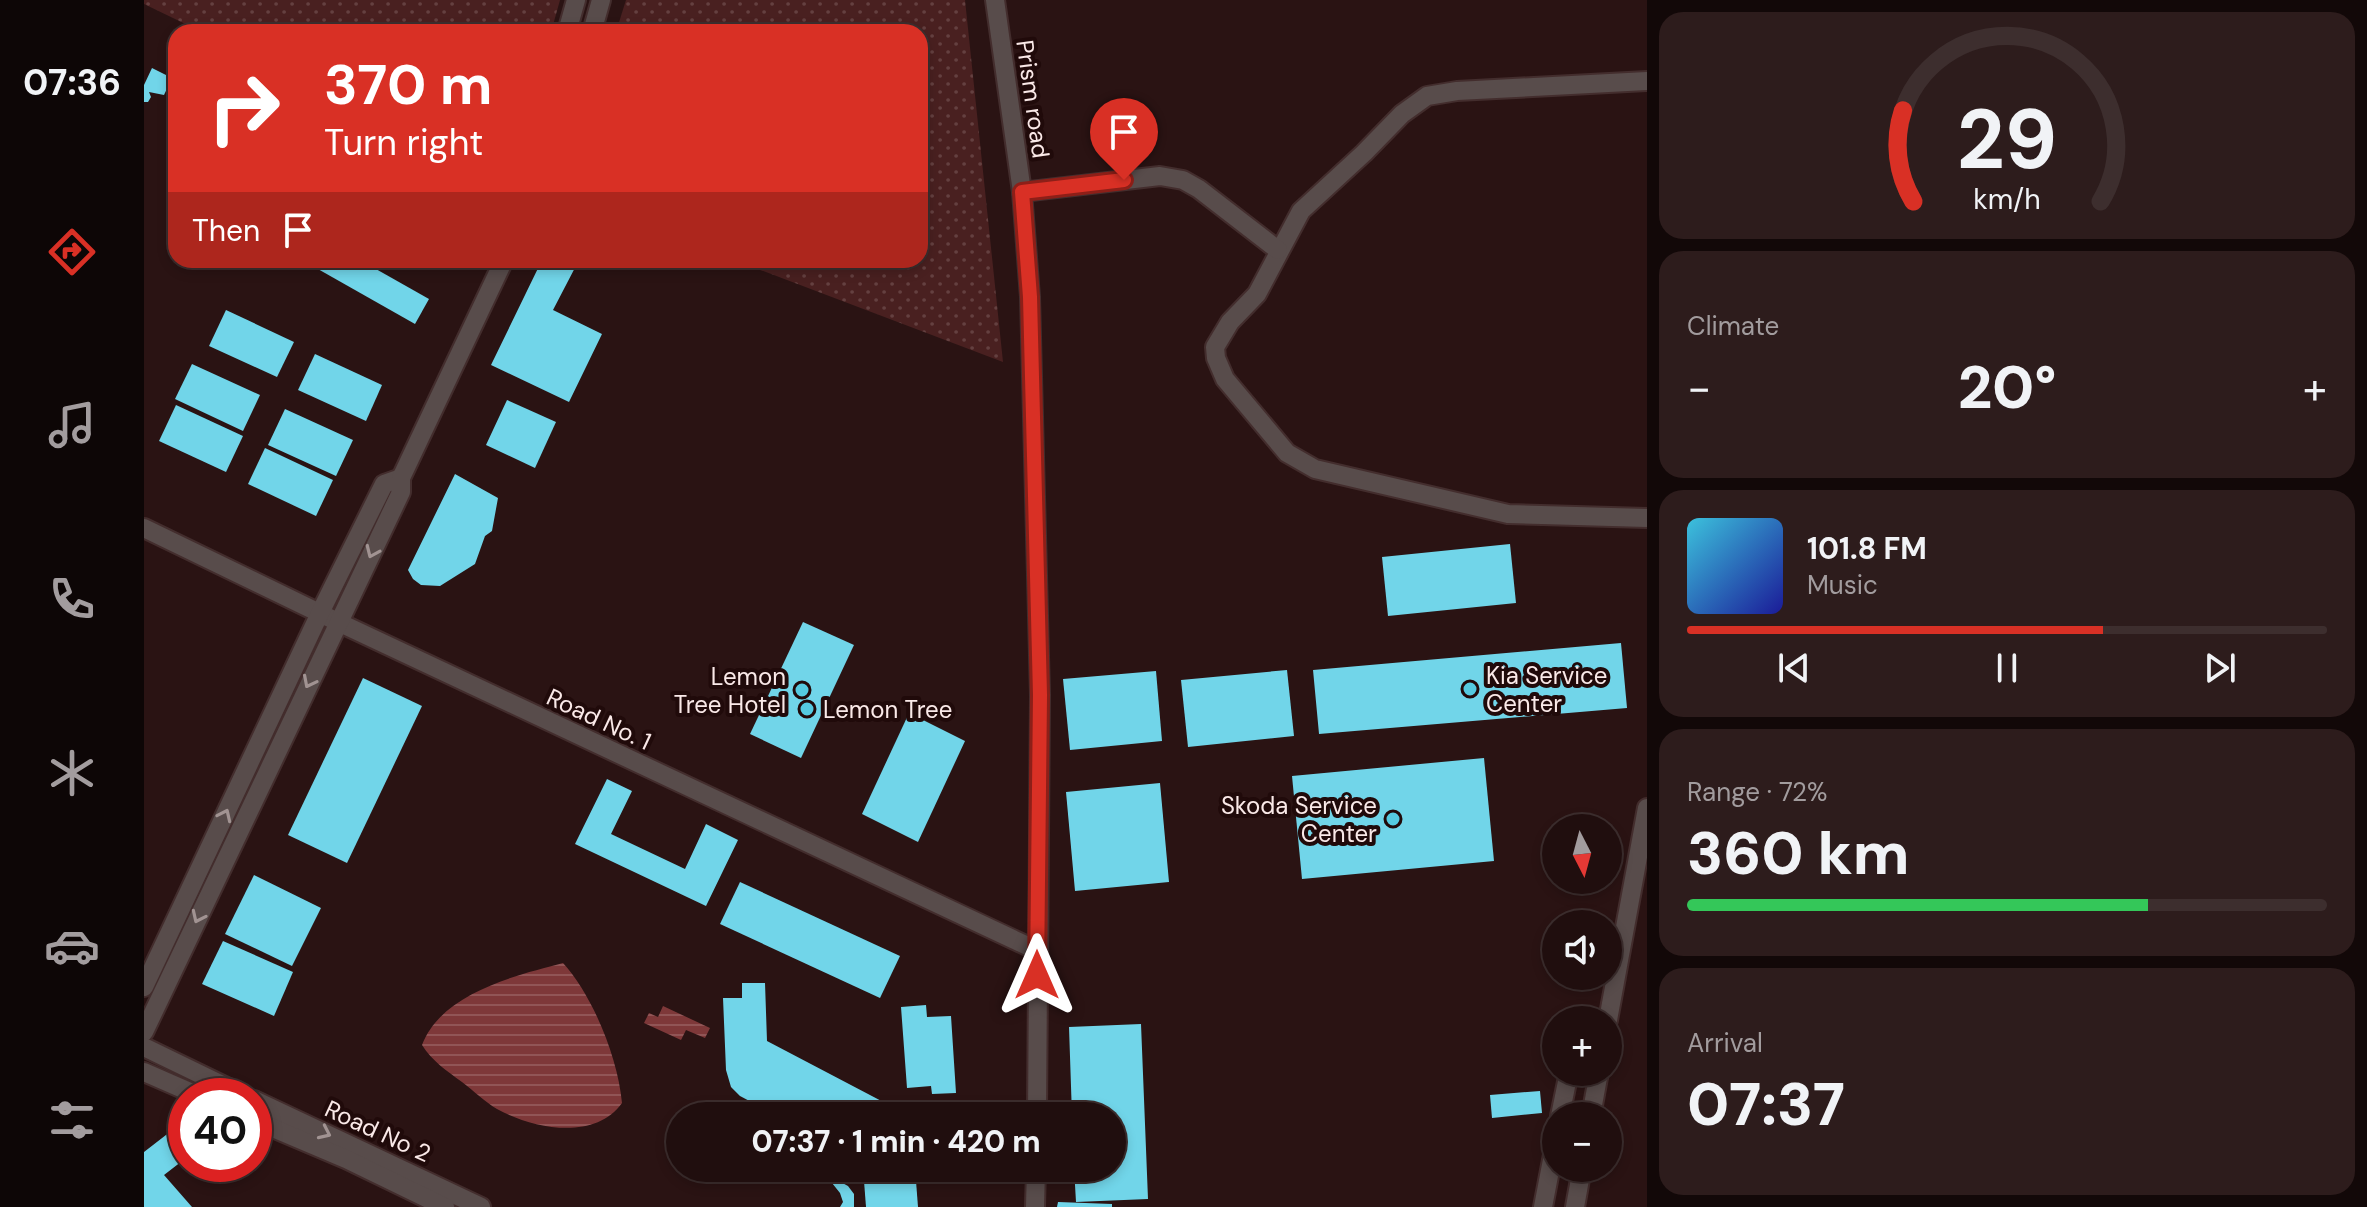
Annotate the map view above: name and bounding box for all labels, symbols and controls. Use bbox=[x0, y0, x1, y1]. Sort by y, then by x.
street label: Prism road bbox=[1009, 38, 1057, 160]
text: 370 m bbox=[324, 48, 492, 121]
icon: right bbox=[192, 56, 296, 160]
text: 07:36 bbox=[23, 59, 121, 106]
text: 29 bbox=[1957, 84, 2057, 193]
pin bbox=[1090, 98, 1158, 180]
icon: arrive bbox=[1102, 110, 1146, 154]
text: Turn right bbox=[324, 119, 483, 166]
text: km/h bbox=[1973, 181, 2041, 218]
icon: arrive bbox=[276, 208, 320, 252]
text: Then bbox=[192, 211, 260, 250]
icon: directions bbox=[44, 224, 100, 280]
text: Climate bbox=[1687, 309, 1779, 343]
text: 20° bbox=[1958, 348, 2056, 427]
text: − bbox=[1687, 359, 1711, 417]
text: + bbox=[2303, 359, 2327, 417]
icon: music bbox=[44, 397, 100, 453]
text: 101.8 FM bbox=[1807, 529, 1927, 568]
one-way arrow bbox=[366, 544, 382, 558]
text: Music bbox=[1807, 568, 1878, 602]
icon: phone bbox=[44, 571, 100, 627]
icon: previous bbox=[1772, 646, 1816, 690]
icon: pause bbox=[1985, 646, 2029, 690]
icon: next bbox=[2198, 646, 2242, 690]
place label: Kia Service Center bbox=[1486, 660, 1607, 719]
place label: Lemon Tree Hotel bbox=[674, 661, 786, 720]
one-way arrow bbox=[304, 674, 319, 689]
marker: Kia Service Center bbox=[1461, 680, 1479, 698]
street label: Road No. 1 bbox=[542, 681, 656, 757]
marker: Lemon Tree Hotel bbox=[793, 681, 811, 699]
place label: Lemon Tree bbox=[823, 694, 952, 725]
marker: Lemon Tree bbox=[798, 700, 816, 718]
icon: climate bbox=[44, 745, 100, 801]
text: Range · 72% bbox=[1687, 775, 1828, 809]
place label: Skoda Service Center bbox=[1221, 790, 1377, 849]
one-way arrow bbox=[215, 809, 231, 823]
marker: Skoda Service Center bbox=[1384, 810, 1402, 828]
north arrow bbox=[1542, 814, 1622, 894]
map controls bbox=[1542, 814, 1622, 1182]
text: 360 km bbox=[1687, 814, 1910, 893]
one-way arrow bbox=[192, 909, 208, 923]
button: sound bbox=[1542, 910, 1622, 990]
icon: car bbox=[44, 918, 100, 974]
position arrow bbox=[995, 933, 1079, 1017]
button: + bbox=[1542, 1006, 1622, 1086]
text: Arrival bbox=[1687, 1026, 1763, 1060]
text: 07:37 bbox=[1687, 1065, 1845, 1144]
speed limit sign: 40 bbox=[168, 1078, 272, 1182]
icon: filters bbox=[44, 1092, 100, 1148]
street label: Road No 2 bbox=[320, 1093, 436, 1169]
button: − bbox=[1542, 1102, 1622, 1182]
text: 07:37 · 1 min · 420 m bbox=[751, 1122, 1041, 1161]
one-way arrow bbox=[316, 1123, 331, 1139]

